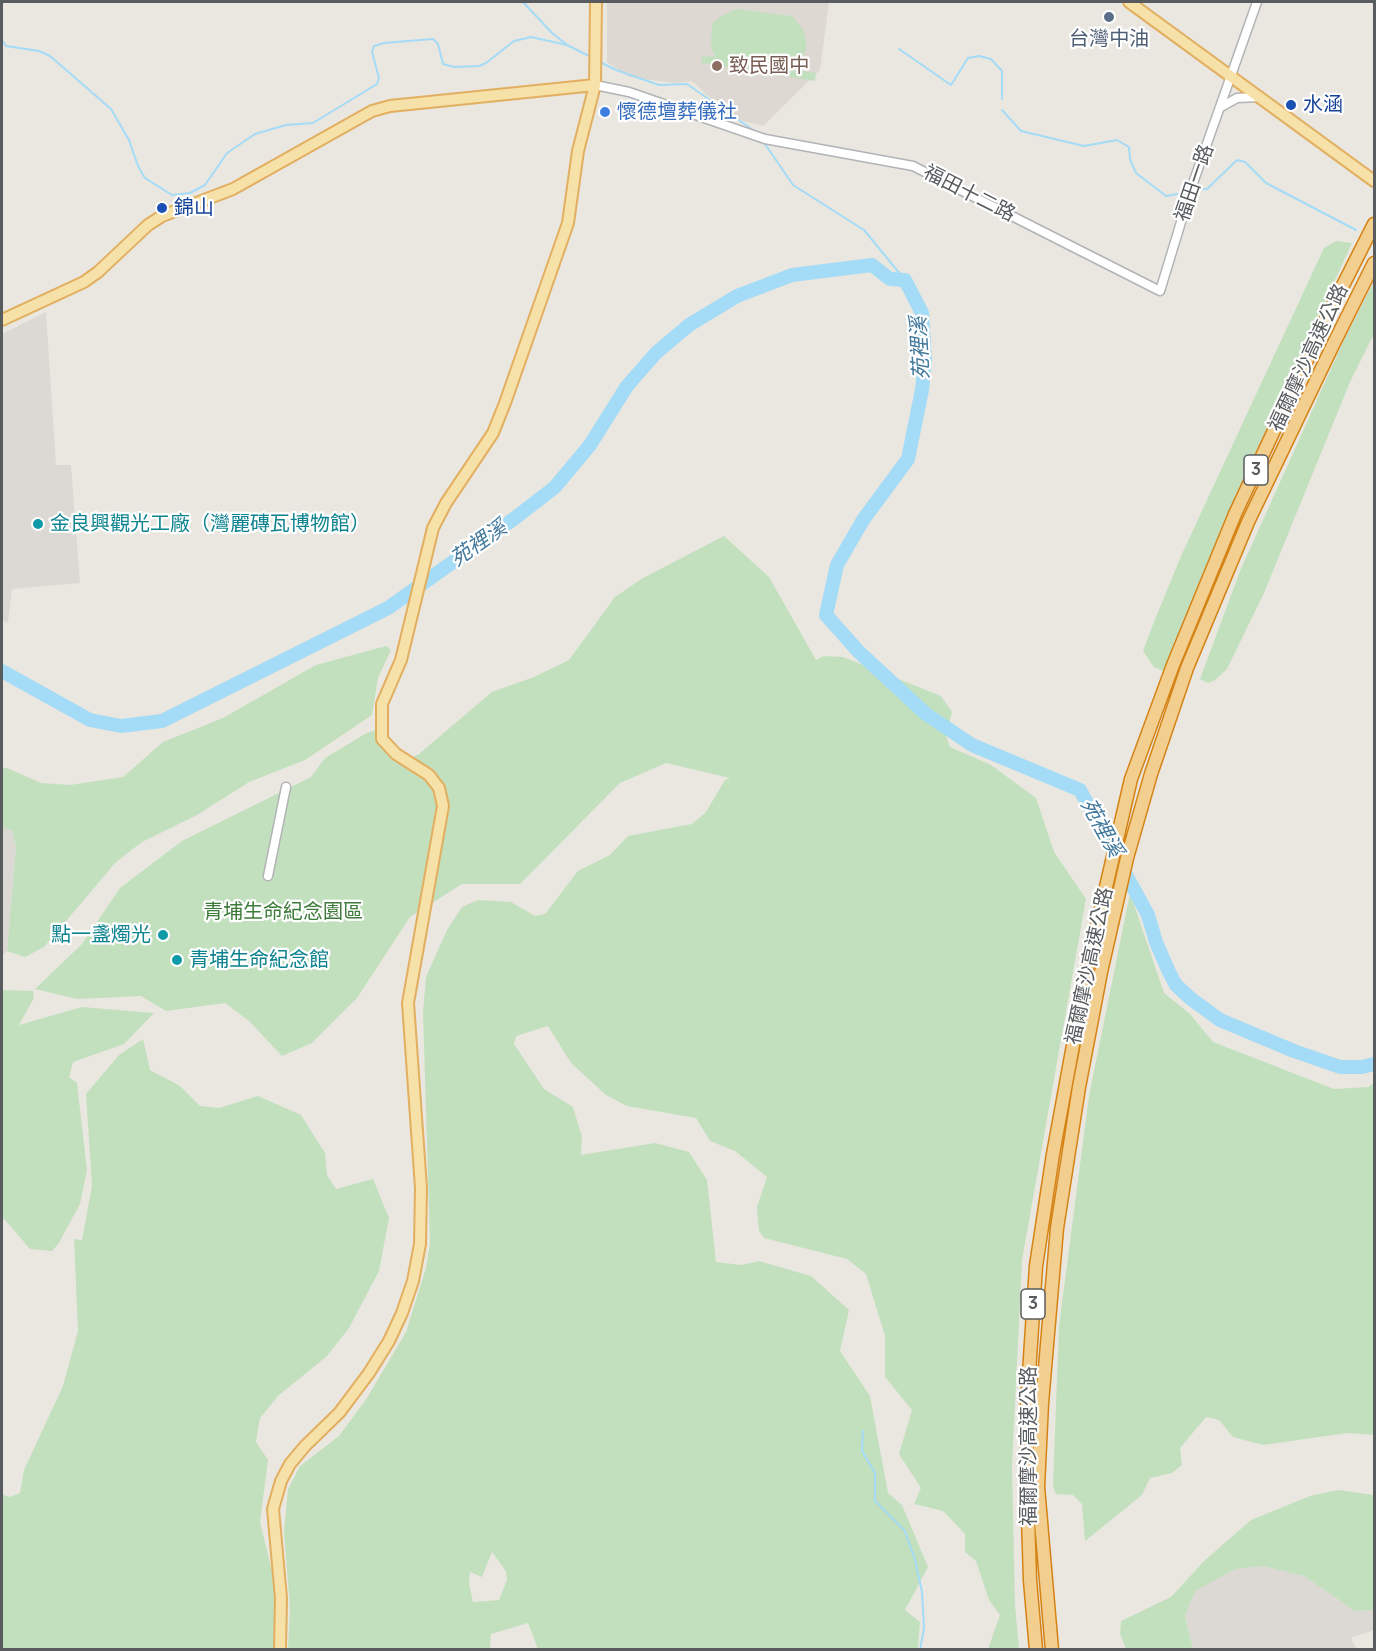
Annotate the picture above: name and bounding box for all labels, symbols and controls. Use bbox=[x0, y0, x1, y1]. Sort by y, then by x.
marker: 台灣中油 bbox=[1102, 10, 1116, 24]
place label: 台灣中油 bbox=[1069, 27, 1149, 51]
place label: 致民國中 bbox=[729, 54, 809, 78]
marker: 致民國中 bbox=[710, 59, 724, 73]
place label: 水涵 bbox=[1303, 93, 1343, 117]
marker: 水涵 bbox=[1284, 98, 1298, 112]
place label: 懷德壇葬儀社 bbox=[617, 100, 737, 124]
marker: 懷德壇葬儀社 bbox=[598, 105, 612, 119]
street label: 福田一路 bbox=[1171, 141, 1219, 225]
street label: 福田十二路 bbox=[919, 161, 1019, 227]
place label: 錦山 bbox=[174, 196, 214, 220]
marker: 錦山 bbox=[155, 201, 169, 215]
street label: 福爾摩沙高速公路 bbox=[1264, 280, 1354, 436]
water label: 苑裡溪 bbox=[907, 316, 935, 380]
road number: 3 bbox=[1244, 455, 1268, 485]
place label: 金良興觀光工廠（灣麗磚瓦博物館） bbox=[50, 512, 370, 536]
water label: 苑裡溪 bbox=[446, 516, 512, 572]
marker: 金良興觀光工廠（灣麗磚瓦博物館） bbox=[31, 517, 45, 531]
water label: 苑裡溪 bbox=[1075, 794, 1127, 862]
street label: 福爾摩沙高速公路 bbox=[1062, 885, 1118, 1047]
park label: 青埔生命紀念園區 bbox=[203, 900, 363, 924]
place label: 點一盞燭光 bbox=[51, 923, 151, 947]
marker: 點一盞燭光 bbox=[156, 928, 170, 942]
place label: 青埔生命紀念館 bbox=[189, 948, 329, 972]
marker: 青埔生命紀念館 bbox=[170, 953, 184, 967]
road number: 3 bbox=[1021, 1289, 1045, 1319]
street label: 福爾摩沙高速公路 bbox=[1017, 1366, 1041, 1526]

